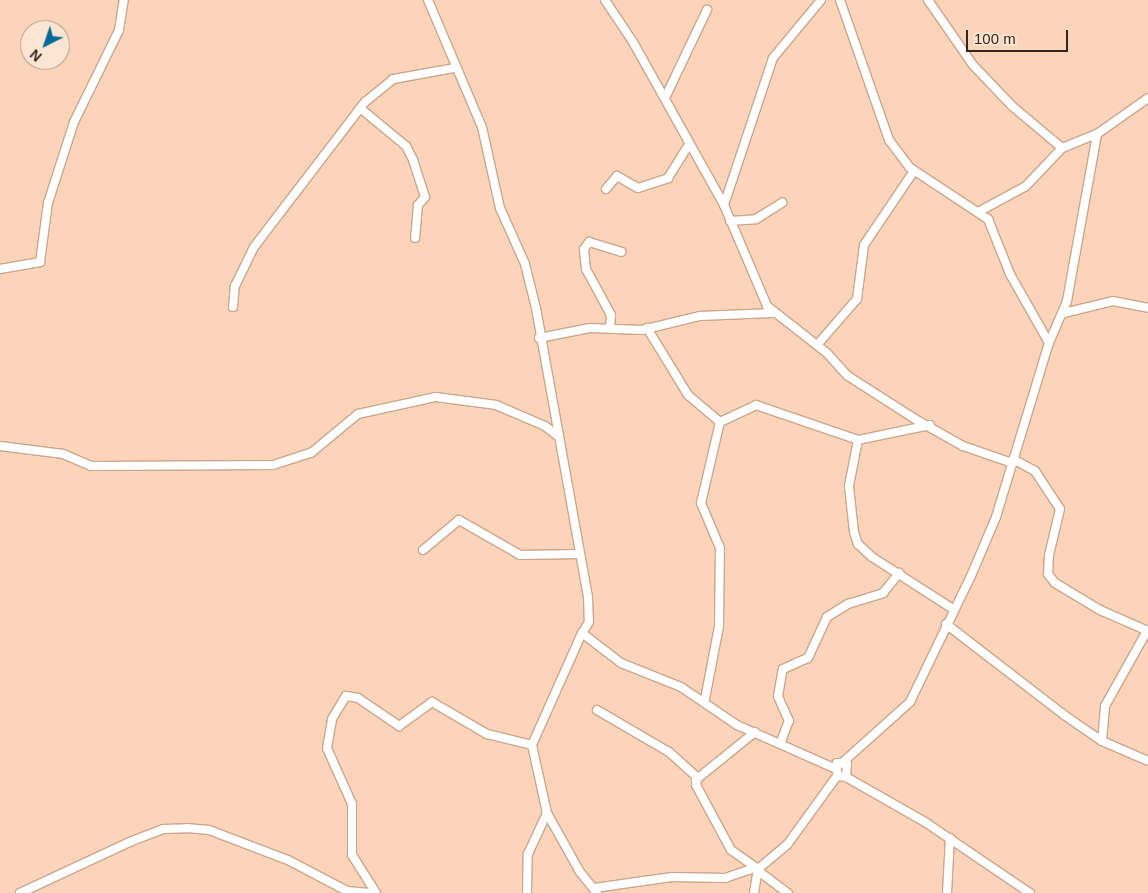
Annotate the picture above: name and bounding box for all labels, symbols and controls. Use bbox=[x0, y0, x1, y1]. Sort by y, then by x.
north arrow bbox=[20, 20, 70, 70]
scale bar bbox=[968, 20, 1070, 52]
text: 100 m bbox=[974, 30, 1016, 47]
text: N bbox=[27, 46, 45, 65]

